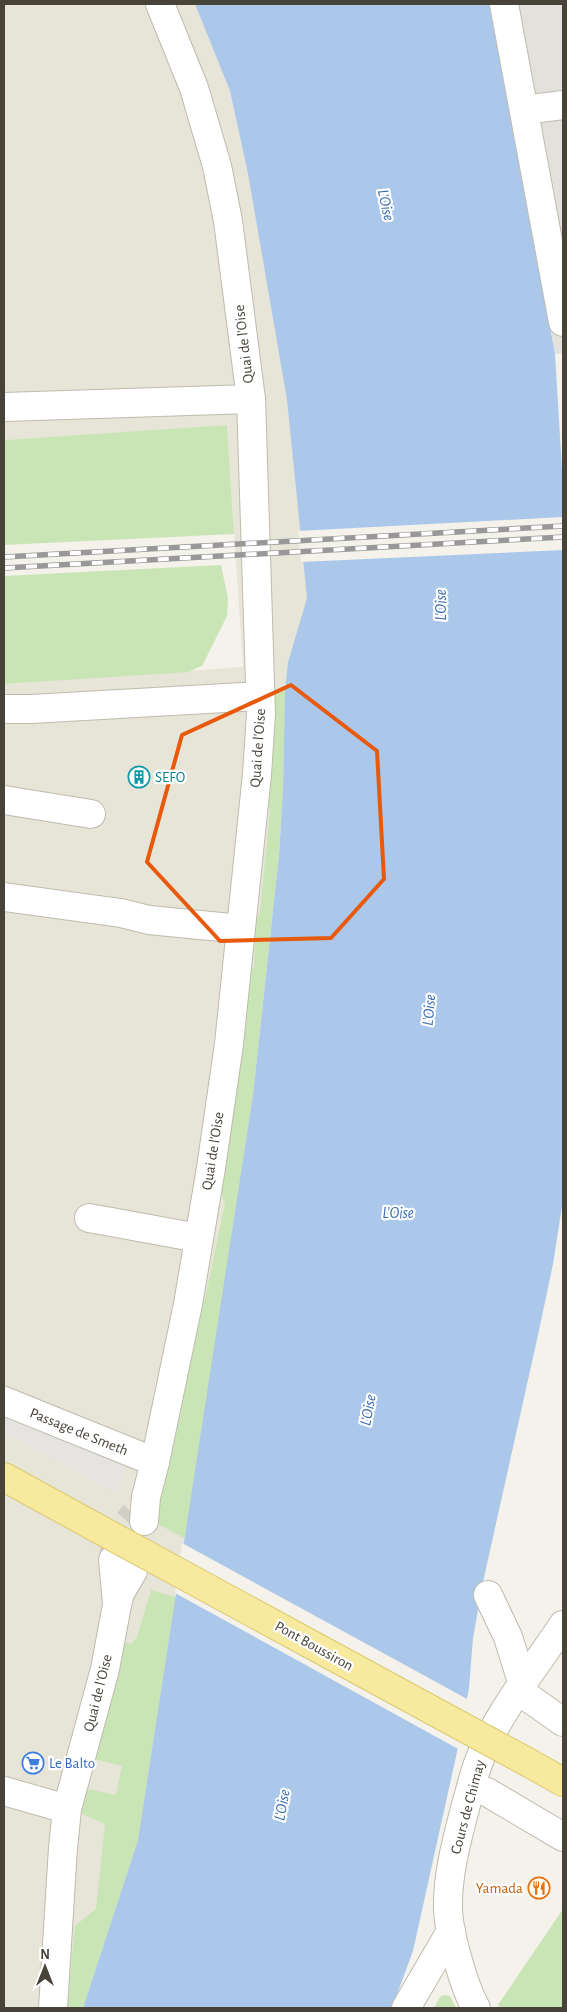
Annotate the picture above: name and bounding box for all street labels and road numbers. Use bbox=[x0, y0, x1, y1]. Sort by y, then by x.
street label: Quai de l'Oise bbox=[232, 304, 256, 384]
street label: Quai de l'Oise bbox=[248, 708, 268, 788]
street label: Quai de l'Oise bbox=[199, 1111, 227, 1191]
street label: Passage de Smeth bbox=[28, 1405, 130, 1459]
street label: Pont Boussiron bbox=[272, 1618, 356, 1674]
street label: Quai de l'Oise bbox=[81, 1653, 115, 1733]
street label: Cours de Chimay bbox=[448, 1758, 488, 1856]

